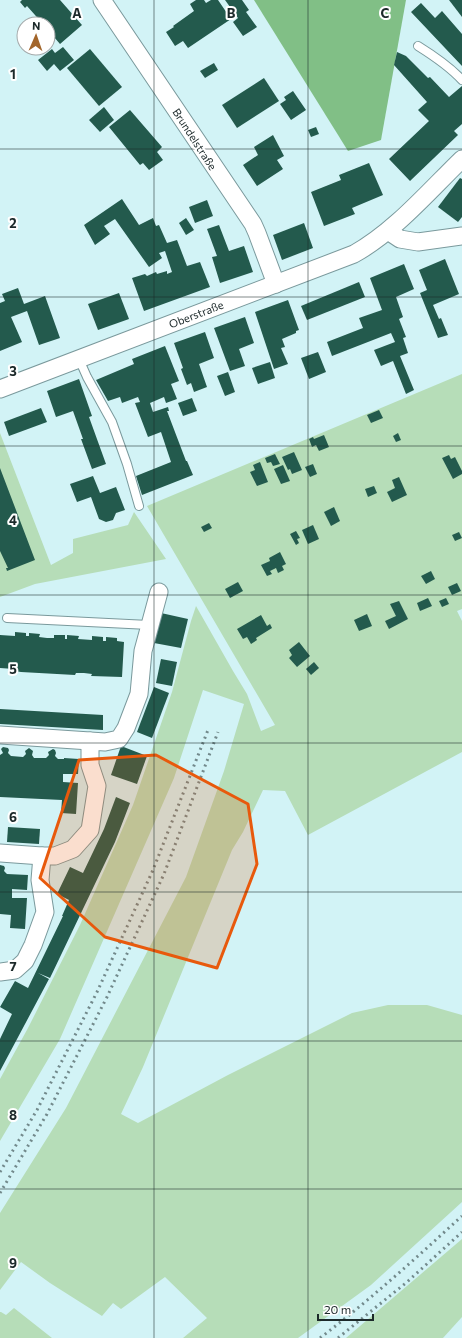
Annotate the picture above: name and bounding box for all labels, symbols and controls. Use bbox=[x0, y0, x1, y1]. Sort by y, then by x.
text: A bbox=[72, 5, 82, 21]
text: B bbox=[227, 5, 236, 21]
text: C bbox=[381, 5, 390, 21]
north arrow bbox=[16, 16, 56, 56]
text: N bbox=[32, 19, 41, 32]
text: 1 bbox=[10, 66, 16, 82]
street label: Brundelstraße bbox=[170, 106, 220, 172]
text: 2 bbox=[9, 215, 17, 231]
street label: Oberstraße bbox=[167, 298, 225, 330]
text: 3 bbox=[9, 363, 17, 379]
text: 4 bbox=[9, 512, 17, 528]
text: 5 bbox=[9, 661, 17, 677]
text: 6 bbox=[9, 809, 17, 825]
text: 7 bbox=[9, 958, 17, 974]
text: 8 bbox=[9, 1107, 17, 1123]
text: 9 bbox=[9, 1255, 17, 1271]
scale bar bbox=[318, 1296, 373, 1322]
text: 20 m bbox=[324, 1302, 351, 1316]

